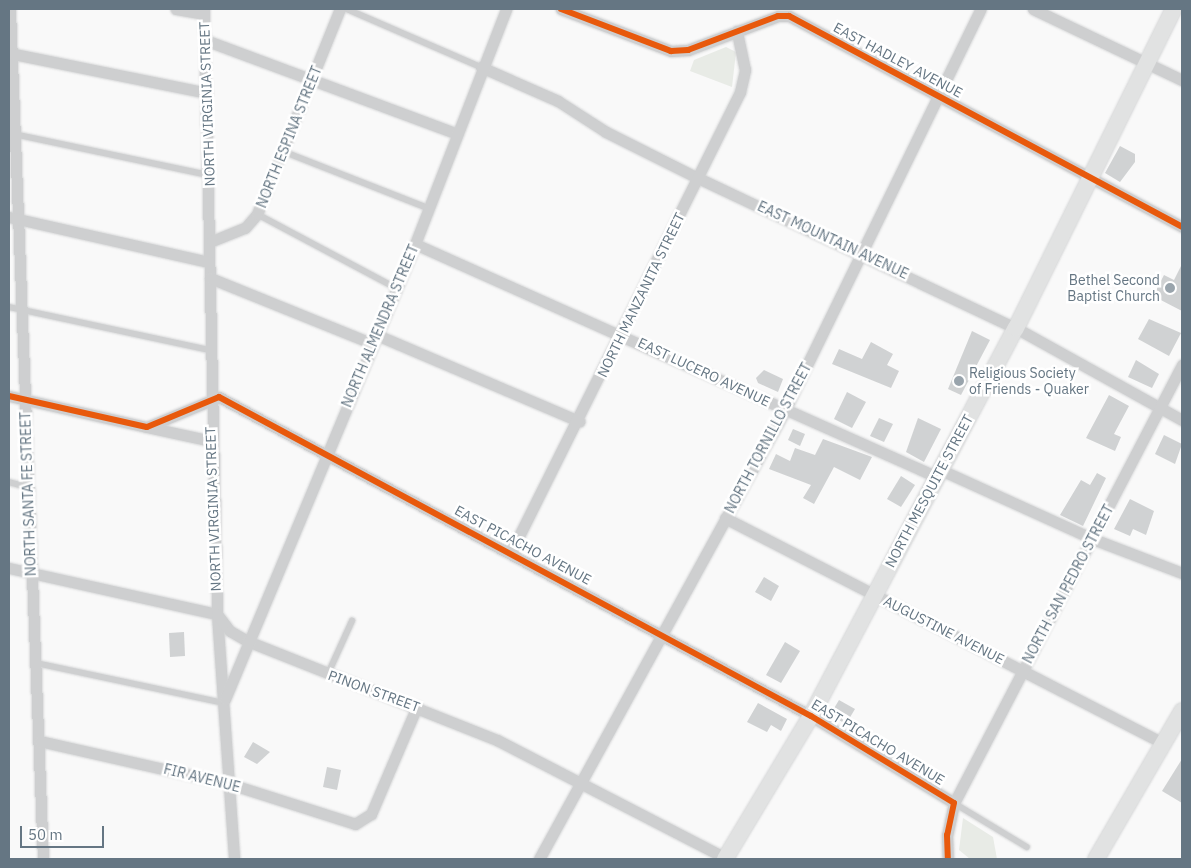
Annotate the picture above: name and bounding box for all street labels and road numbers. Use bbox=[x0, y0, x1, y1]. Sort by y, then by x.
street label: EAST HADLEY AVENUE bbox=[831, 19, 965, 101]
street label: NORTH VIRGINIA STREET bbox=[196, 21, 218, 187]
street label: NORTH ESPINA STREET bbox=[253, 64, 325, 210]
street label: EAST MOUNTAIN AVENUE bbox=[755, 198, 911, 282]
street label: NORTH MANZANITA STREET bbox=[594, 210, 688, 380]
street label: NORTH ALMENDRA STREET bbox=[338, 242, 422, 410]
street label: EAST LUCERO AVENUE bbox=[635, 334, 773, 410]
street label: NORTH TORNILLO STREET bbox=[721, 360, 815, 516]
street label: NORTH SANTA FE STREET bbox=[17, 411, 39, 577]
street label: NORTH MESQUITE STREET bbox=[881, 412, 977, 570]
street label: NORTH VIRGINIA STREET bbox=[202, 426, 224, 592]
street label: EAST PICACHO AVENUE bbox=[452, 502, 594, 588]
street label: NORTH SAN PEDRO STREET bbox=[1019, 502, 1117, 666]
street label: AUGUSTINE AVENUE bbox=[881, 592, 1007, 668]
street label: PINON STREET bbox=[326, 667, 422, 715]
street label: EAST PICACHO AVENUE bbox=[808, 696, 948, 788]
street label: FIR AVENUE bbox=[162, 760, 242, 796]

